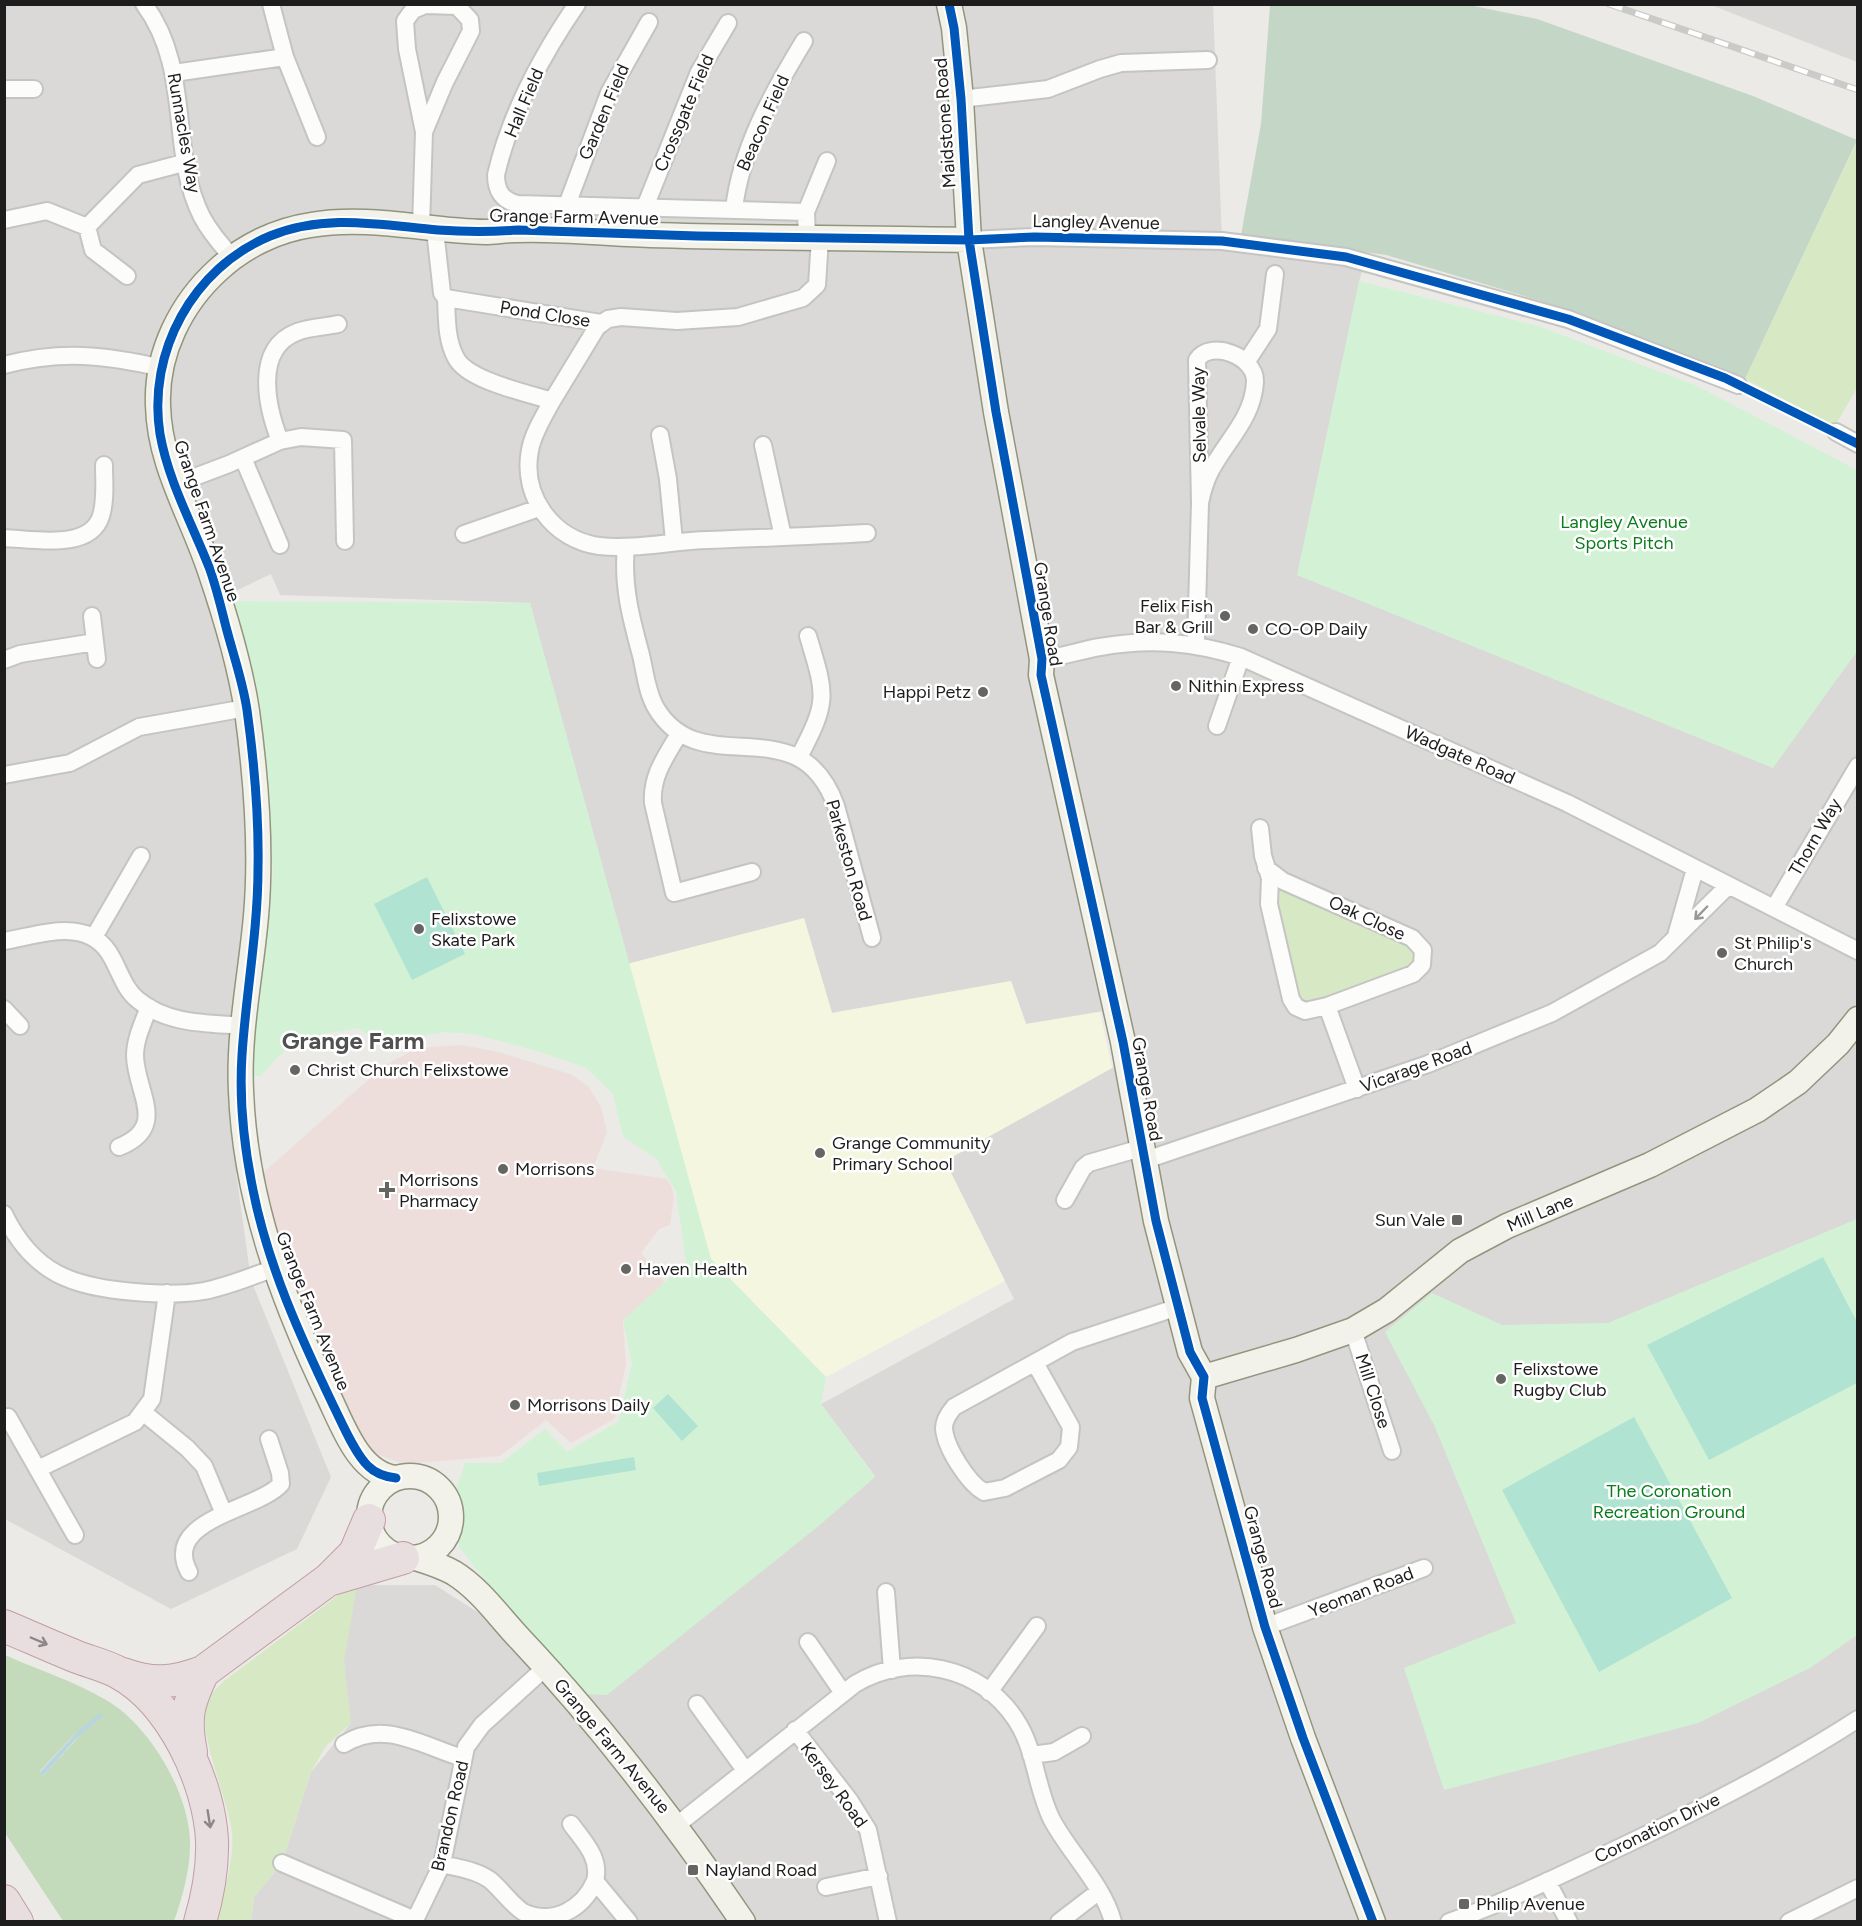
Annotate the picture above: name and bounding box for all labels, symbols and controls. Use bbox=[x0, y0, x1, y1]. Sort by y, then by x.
street label: Crossgate Field bbox=[649, 51, 719, 175]
street label: Maidstone Road bbox=[929, 57, 961, 189]
street label: Garden Field bbox=[574, 61, 634, 163]
street label: Hall Field bbox=[500, 65, 548, 141]
street label: Runnacles Way bbox=[163, 71, 206, 195]
street label: Beacon Field bbox=[732, 71, 794, 175]
street label: Grange Farm Avenue bbox=[489, 205, 659, 229]
street label: Langley Avenue bbox=[1032, 210, 1160, 234]
street label: Pond Close bbox=[498, 296, 592, 332]
street label: Selvale Way bbox=[1187, 366, 1211, 463]
street label: Grange Farm Avenue bbox=[169, 437, 245, 605]
park label: Langley Avenue Sports Pitch bbox=[1560, 511, 1688, 554]
street label: Grange Road bbox=[1029, 560, 1067, 668]
place label: Felix Fish Bar & Grill bbox=[1134, 595, 1213, 638]
marker: Felix Fish Bar & Grill bbox=[1218, 609, 1232, 623]
place label: CO-OP Daily bbox=[1265, 618, 1368, 640]
marker: CO-OP Daily bbox=[1246, 622, 1260, 636]
place label: Nithin Express bbox=[1188, 675, 1304, 697]
marker: Nithin Express bbox=[1169, 679, 1183, 693]
place label: Happi Petz bbox=[883, 681, 971, 703]
marker: Happi Petz bbox=[976, 685, 990, 699]
street label: Wadgate Road bbox=[1401, 721, 1519, 789]
street label: Thorn Way bbox=[1784, 794, 1846, 880]
street label: Parkeston Road bbox=[821, 797, 877, 923]
street label: Oak Close bbox=[1325, 891, 1409, 945]
one-way arrow bbox=[1694, 905, 1709, 920]
place label: Felixstowe Skate Park bbox=[431, 908, 516, 951]
marker: Felixstowe Skate Park bbox=[412, 922, 426, 936]
place label: St Philip's Church bbox=[1734, 932, 1812, 975]
marker: St Philip's Church bbox=[1715, 946, 1729, 960]
district label: Grange Farm bbox=[282, 1026, 424, 1055]
street label: Grange Road bbox=[1127, 1035, 1167, 1143]
street label: Vicarage Road bbox=[1357, 1037, 1475, 1097]
place label: Christ Church Felixstowe bbox=[307, 1059, 509, 1081]
marker: Christ Church Felixstowe bbox=[288, 1063, 302, 1077]
place label: Grange Community Primary School bbox=[832, 1132, 991, 1175]
marker: Grange Community Primary School bbox=[813, 1146, 827, 1160]
place label: Morrisons bbox=[515, 1158, 594, 1180]
marker: Morrisons bbox=[496, 1162, 510, 1176]
place label: Morrisons Pharmacy bbox=[399, 1169, 479, 1212]
marker: Morrisons Pharmacy bbox=[380, 1183, 394, 1197]
street label: Mill Lane bbox=[1503, 1189, 1577, 1237]
place label: Sun Vale bbox=[1375, 1209, 1445, 1231]
marker: Sun Vale bbox=[1450, 1213, 1464, 1227]
street label: Grange Farm Avenue bbox=[271, 1228, 355, 1394]
place label: Haven Health bbox=[638, 1258, 747, 1280]
marker: Haven Health bbox=[619, 1262, 633, 1276]
street label: Mill Close bbox=[1351, 1351, 1395, 1431]
place label: Felixstowe Rugby Club bbox=[1513, 1358, 1607, 1401]
marker: Felixstowe Rugby Club bbox=[1494, 1372, 1508, 1386]
place label: Morrisons Daily bbox=[527, 1394, 650, 1416]
marker: Morrisons Daily bbox=[508, 1398, 522, 1412]
park label: The Coronation Recreation Ground bbox=[1593, 1480, 1745, 1523]
street label: Grange Road bbox=[1239, 1503, 1287, 1611]
street label: Yeoman Road bbox=[1305, 1562, 1417, 1622]
one-way arrow bbox=[29, 1636, 47, 1647]
street label: Grange Farm Avenue bbox=[549, 1674, 675, 1818]
street label: Kersey Road bbox=[796, 1738, 872, 1832]
street label: Brandon Road bbox=[427, 1758, 473, 1874]
street label: Coronation Drive bbox=[1591, 1788, 1723, 1868]
one-way arrow bbox=[203, 1809, 214, 1829]
place label: Nayland Road bbox=[705, 1859, 817, 1881]
marker: Nayland Road bbox=[686, 1863, 700, 1877]
place label: Philip Avenue bbox=[1476, 1893, 1585, 1915]
marker: Philip Avenue bbox=[1457, 1897, 1471, 1911]

